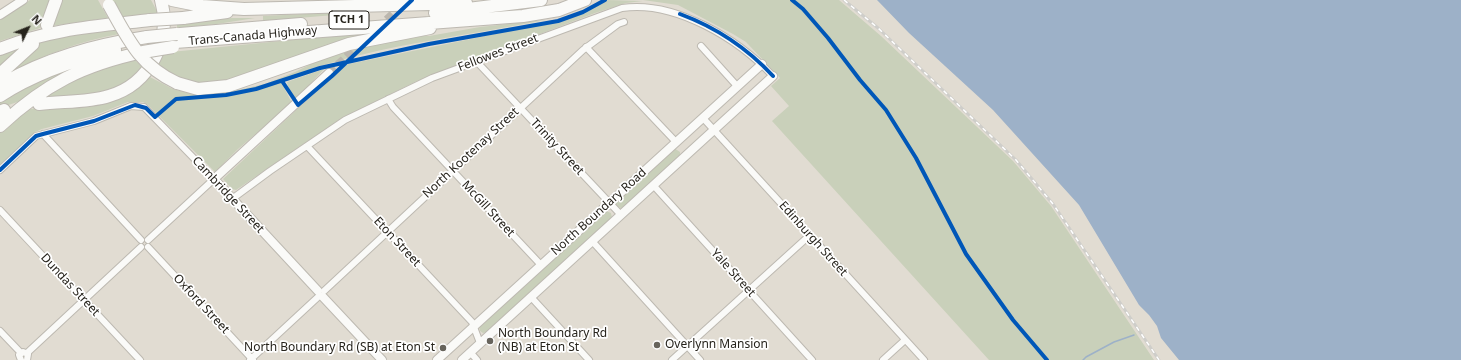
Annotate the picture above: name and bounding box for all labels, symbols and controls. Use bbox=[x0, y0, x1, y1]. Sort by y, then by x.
north arrow bbox=[8, 8, 48, 48]
text: N bbox=[29, 11, 46, 28]
road number: TCH 1 bbox=[329, 11, 369, 29]
street label: Trans-Canada Highway bbox=[188, 23, 318, 49]
street label: Fellowes Street bbox=[456, 31, 540, 75]
street label: North Kootenay Street bbox=[420, 105, 522, 201]
street label: Trinity Street bbox=[527, 116, 587, 178]
street label: Cambridge Street bbox=[189, 154, 267, 236]
street label: North Boundary Road bbox=[548, 165, 650, 259]
street label: McGill Street bbox=[458, 178, 518, 240]
street label: Edinburgh Street bbox=[776, 199, 850, 279]
street label: Eton Street bbox=[370, 214, 424, 270]
street label: Yale Street bbox=[708, 246, 758, 300]
street label: Dundas Street bbox=[37, 251, 103, 319]
street label: Oxford Street bbox=[170, 271, 232, 337]
place label: North Boundary Rd (NB) at Eton St bbox=[498, 327, 607, 355]
marker: North Boundary Rd (NB) at Eton St bbox=[485, 336, 495, 346]
place label: Overlynn Mansion bbox=[665, 338, 768, 352]
marker: Overlynn Mansion bbox=[652, 340, 662, 350]
place label: North Boundary Rd (SB) at Eton St bbox=[244, 341, 435, 355]
marker: North Boundary Rd (SB) at Eton St bbox=[438, 343, 448, 353]

